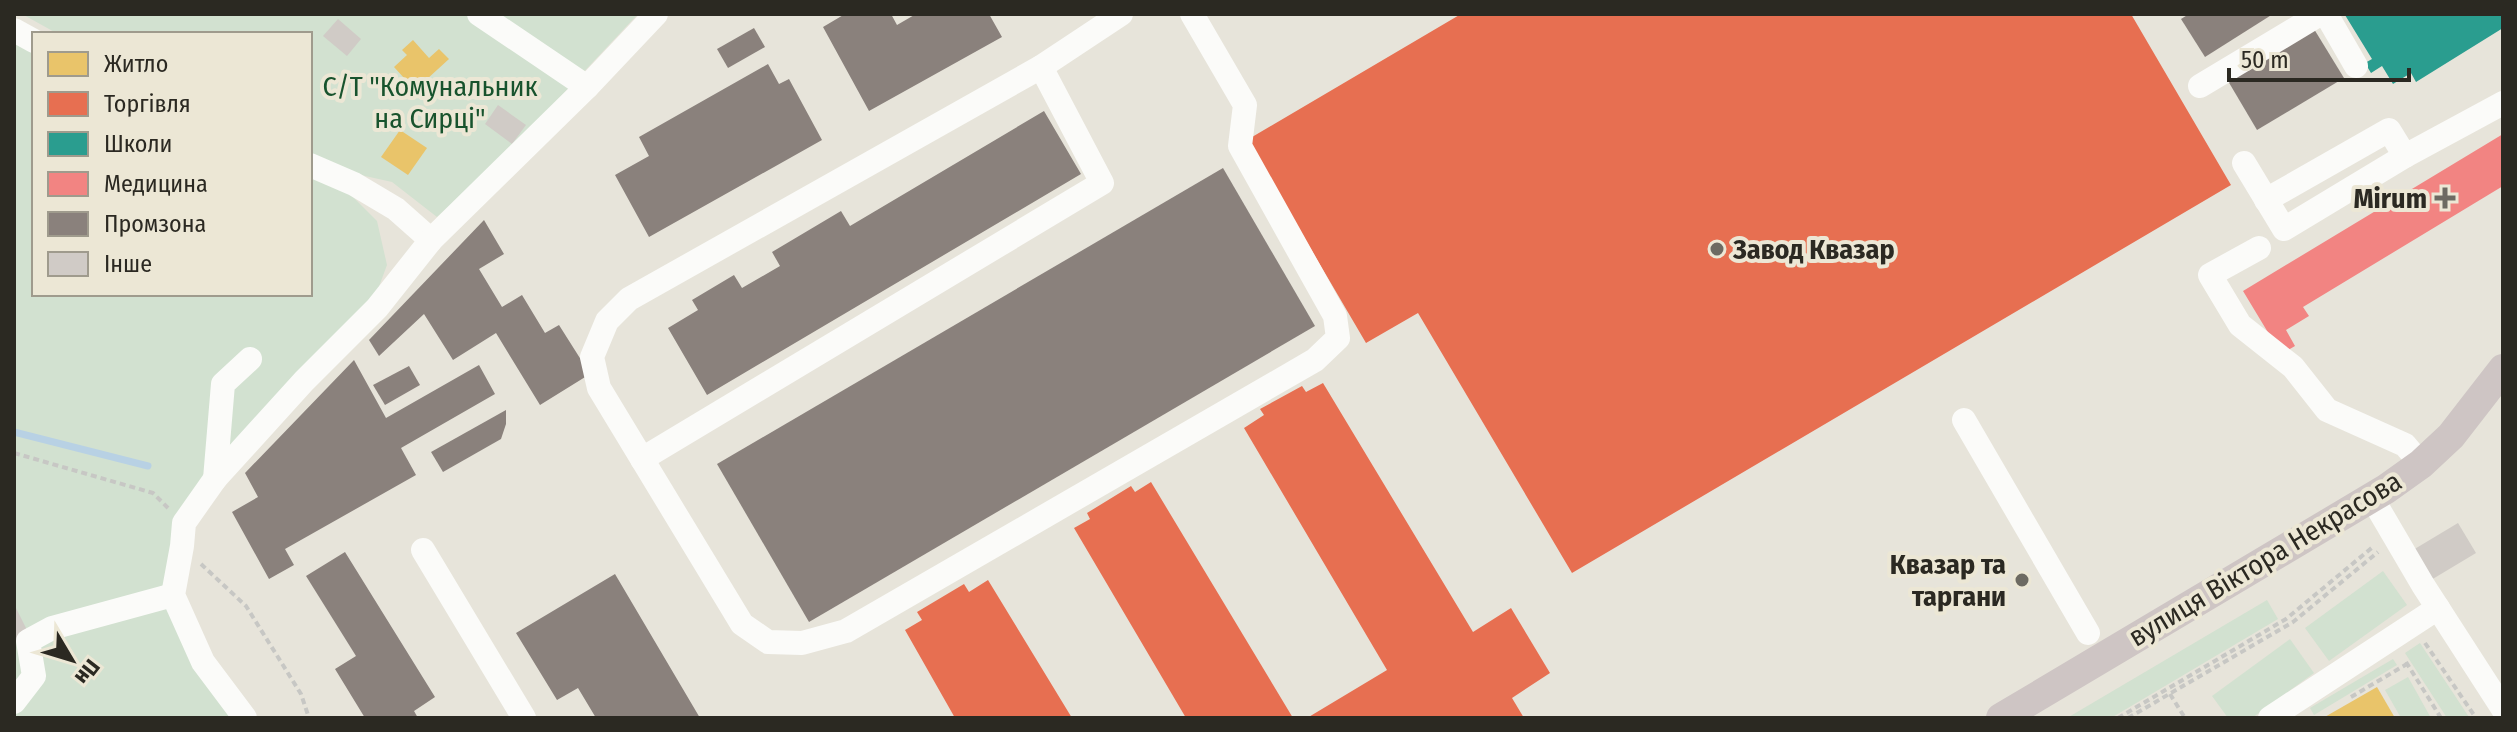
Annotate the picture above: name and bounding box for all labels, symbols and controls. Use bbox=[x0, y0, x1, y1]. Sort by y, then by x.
legend bbox=[32, 32, 312, 296]
scale bar bbox=[2229, 32, 2409, 82]
text: 50 m bbox=[2241, 46, 2289, 74]
text: Житло bbox=[104, 50, 168, 78]
park label: С/Т "Комунальник на Сирці" bbox=[322, 70, 538, 135]
text: Торгівля bbox=[104, 90, 191, 118]
text: Школи bbox=[104, 130, 172, 158]
text: Медицина bbox=[104, 170, 208, 198]
place label: Mirum bbox=[2353, 182, 2427, 215]
marker: Mirum bbox=[2434, 187, 2456, 209]
text: Промзона bbox=[104, 210, 206, 238]
place label: Завод Квазар bbox=[1732, 233, 1895, 266]
marker: Завод Квазар bbox=[1708, 240, 1726, 258]
text: Інше bbox=[104, 250, 152, 278]
street label: вулиця Віктора Некрасова bbox=[2123, 464, 2407, 654]
place label: Квазар та таргани bbox=[1890, 548, 2006, 613]
marker: Квазар та таргани bbox=[2013, 571, 2031, 589]
north arrow bbox=[32, 620, 112, 700]
text: Пн bbox=[69, 654, 106, 690]

